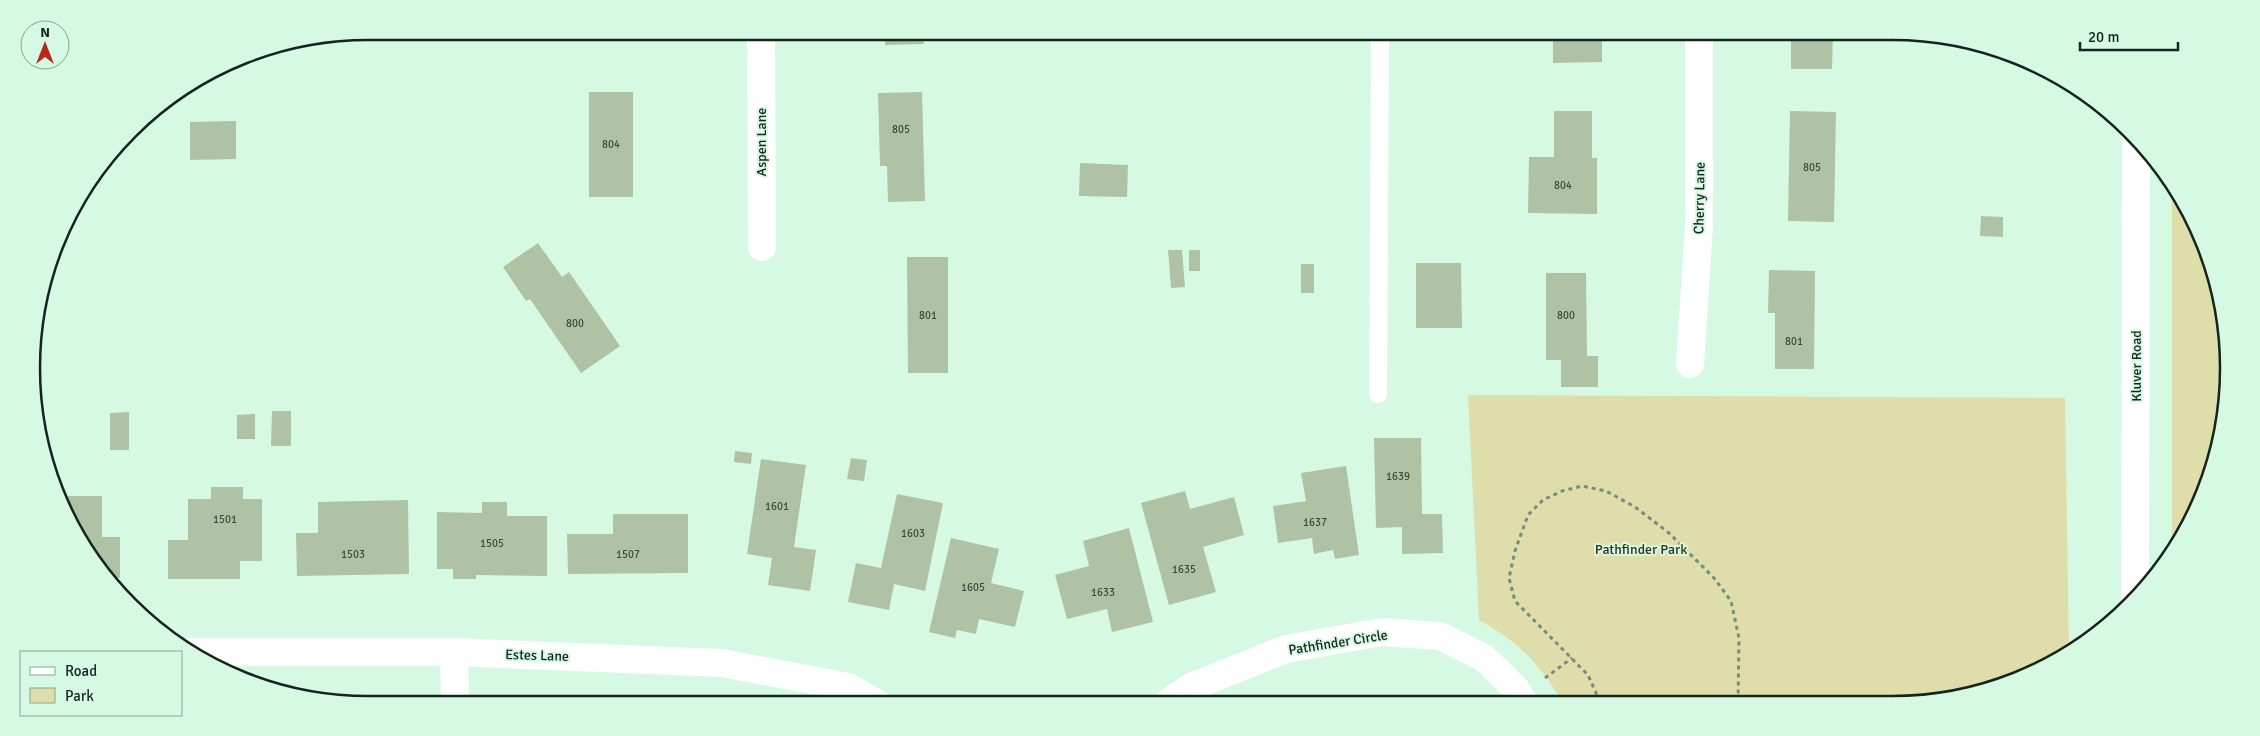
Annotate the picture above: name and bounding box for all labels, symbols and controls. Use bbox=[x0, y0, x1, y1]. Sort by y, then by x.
north arrow bbox=[20, 20, 70, 70]
scale bar bbox=[2080, 20, 2178, 52]
text: N bbox=[40, 24, 50, 41]
text: 20 m bbox=[2088, 28, 2119, 46]
street label: Aspen Lane bbox=[753, 108, 770, 176]
house number: 805 bbox=[892, 123, 910, 136]
house number: 804 bbox=[602, 138, 620, 151]
house number: 805 bbox=[1803, 161, 1821, 174]
street label: Cherry Lane bbox=[1690, 162, 1709, 234]
house number: 804 bbox=[1554, 179, 1572, 192]
house number: 801 bbox=[919, 309, 937, 322]
house number: 800 bbox=[1557, 309, 1575, 322]
house number: 800 bbox=[566, 317, 584, 330]
street label: Kluver Road bbox=[2128, 330, 2145, 402]
house number: 801 bbox=[1785, 335, 1803, 348]
house number: 1639 bbox=[1386, 470, 1410, 483]
house number: 1601 bbox=[765, 500, 789, 513]
house number: 1501 bbox=[213, 513, 237, 526]
house number: 1637 bbox=[1303, 516, 1327, 529]
house number: 1603 bbox=[901, 527, 925, 540]
house number: 1505 bbox=[480, 537, 504, 550]
park label: Pathfinder Park bbox=[1595, 541, 1687, 558]
house number: 1503 bbox=[341, 548, 365, 561]
house number: 1507 bbox=[616, 548, 640, 561]
house number: 1635 bbox=[1172, 563, 1196, 576]
house number: 1605 bbox=[961, 581, 985, 594]
house number: 1633 bbox=[1091, 586, 1115, 599]
street label: Pathfinder Circle bbox=[1287, 626, 1389, 659]
street label: Estes Lane bbox=[505, 646, 569, 665]
legend bbox=[20, 651, 182, 716]
text: Road bbox=[65, 662, 97, 680]
text: Park bbox=[65, 687, 94, 705]

